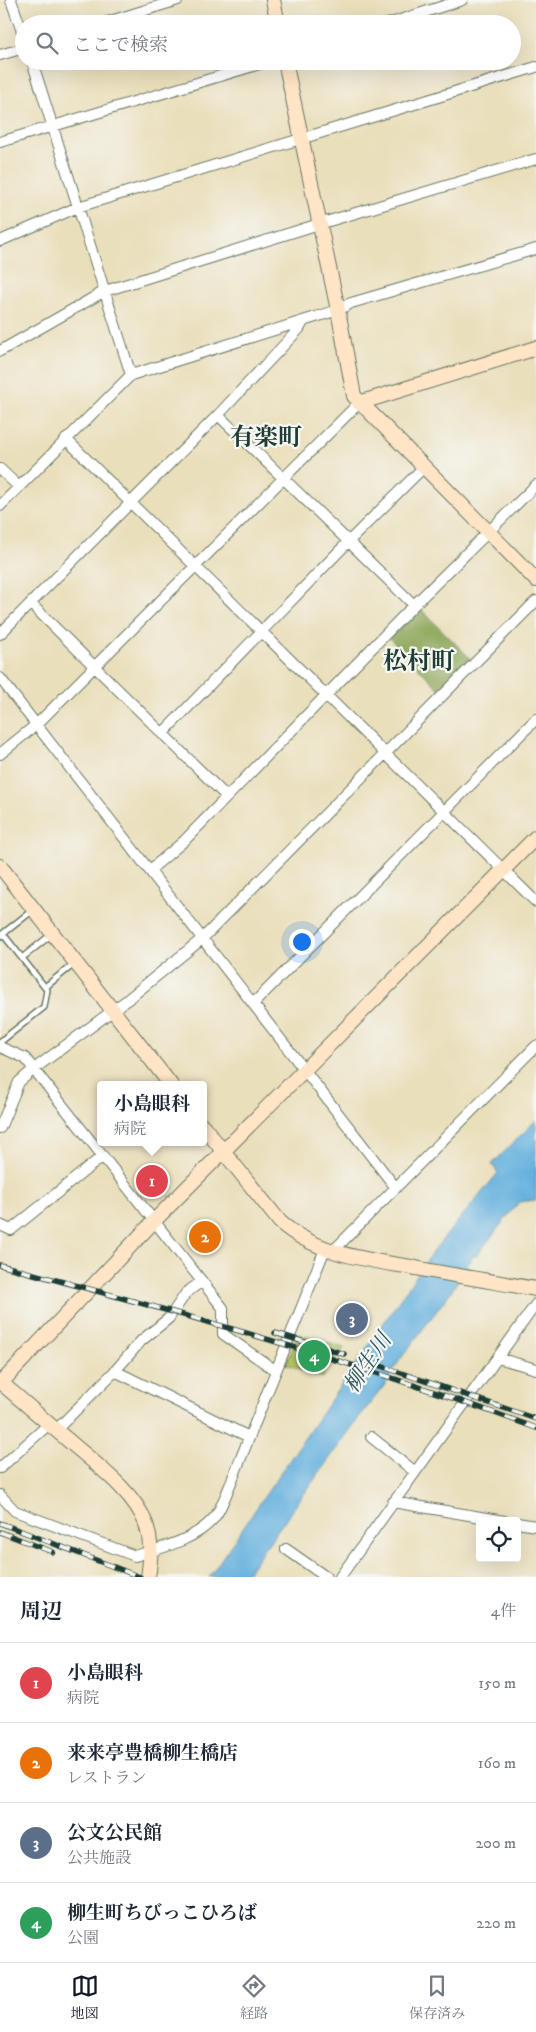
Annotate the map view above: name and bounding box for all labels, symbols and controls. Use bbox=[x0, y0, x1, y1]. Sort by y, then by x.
search box bbox=[15, 15, 521, 70]
icon: search bbox=[33, 29, 61, 57]
text: ここで検索 bbox=[73, 34, 168, 57]
district label: 有楽町 bbox=[230, 423, 302, 453]
district label: 松村町 bbox=[383, 647, 455, 677]
your location bbox=[289, 929, 315, 955]
popup bbox=[97, 1081, 207, 1146]
text: 小島眼科 bbox=[114, 1093, 190, 1116]
text: 病院 bbox=[114, 1119, 146, 1139]
pin: 1 bbox=[136, 1162, 168, 1200]
pin: 2 bbox=[189, 1218, 221, 1256]
pin: 3 bbox=[336, 1300, 368, 1338]
water label: 柳生川 bbox=[338, 1326, 399, 1398]
pin: 4 bbox=[298, 1337, 330, 1375]
map controls bbox=[476, 1517, 521, 1562]
button: locate bbox=[476, 1517, 521, 1562]
text: 周辺 bbox=[20, 1599, 62, 1625]
text: 4件 bbox=[491, 1601, 516, 1621]
text: 小島眼科 bbox=[67, 1662, 143, 1685]
text: 1 bbox=[33, 1673, 39, 1693]
text: 150 m bbox=[478, 1673, 516, 1693]
text: 病院 bbox=[67, 1688, 99, 1708]
text: 来来亭豊橋柳生橋店 bbox=[67, 1742, 238, 1765]
text: 2 bbox=[32, 1753, 40, 1773]
text: 160 m bbox=[478, 1753, 516, 1773]
text: レストラン bbox=[67, 1768, 147, 1788]
text: 公文公民館 bbox=[67, 1822, 162, 1845]
text: 3 bbox=[33, 1833, 39, 1853]
text: 200 m bbox=[475, 1833, 516, 1853]
text: 公共施設 bbox=[67, 1848, 131, 1868]
text: 柳生町ちびっこひろば bbox=[67, 1902, 257, 1925]
text: 4 bbox=[31, 1913, 41, 1933]
text: 220 m bbox=[476, 1913, 516, 1933]
text: 公園 bbox=[67, 1928, 99, 1948]
tab: 地図 bbox=[71, 1972, 99, 2023]
tab: 経路 bbox=[240, 1972, 268, 2023]
tab: 保存済み bbox=[409, 1972, 465, 2023]

